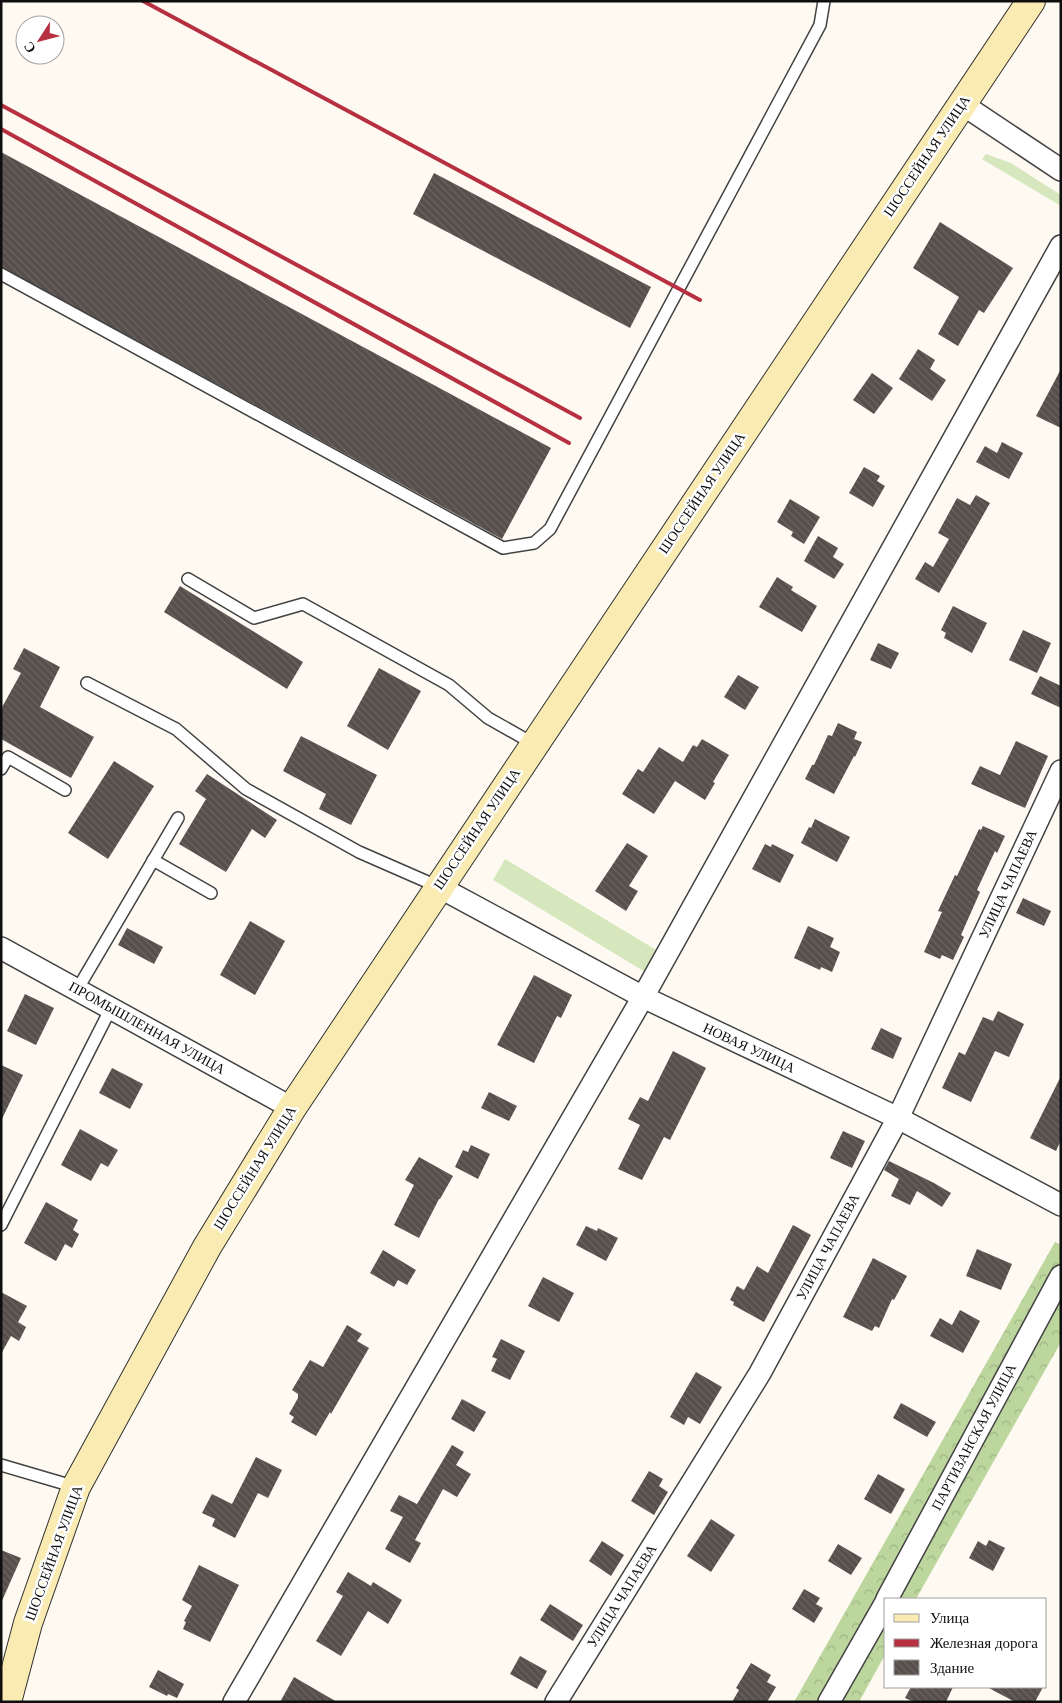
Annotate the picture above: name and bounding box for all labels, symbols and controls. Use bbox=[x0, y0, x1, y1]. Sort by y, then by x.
north arrow bbox=[15, 15, 65, 65]
text: С bbox=[21, 39, 39, 56]
street label: ШОССЕЙНАЯ УЛИЦА bbox=[880, 91, 974, 219]
street label: ШОССЕЙНАЯ УЛИЦА bbox=[655, 428, 749, 556]
street label: ШОССЕЙНАЯ УЛИЦА bbox=[430, 764, 524, 892]
street label: УЛИЦА ЧАПАЕВА bbox=[976, 826, 1040, 941]
street label: ПРОМЫШЛЕННАЯ УЛИЦА bbox=[66, 979, 229, 1078]
street label: НОВАЯ УЛИЦА bbox=[701, 1020, 798, 1076]
street label: ШОССЕЙНАЯ УЛИЦА bbox=[210, 1102, 300, 1233]
street label: УЛИЦА ЧАПАЕВА bbox=[794, 1191, 863, 1303]
street label: ПАРТИЗАНСКАЯ УЛИЦА bbox=[929, 1360, 1020, 1513]
street label: ШОССЕЙНАЯ УЛИЦА bbox=[22, 1482, 86, 1623]
street label: УЛИЦА ЧАПАЕВА bbox=[584, 1541, 660, 1650]
legend bbox=[884, 1598, 1047, 1688]
text: Улица bbox=[930, 1610, 969, 1626]
text: Железная дорога bbox=[930, 1635, 1038, 1651]
text: Здание bbox=[930, 1660, 974, 1676]

